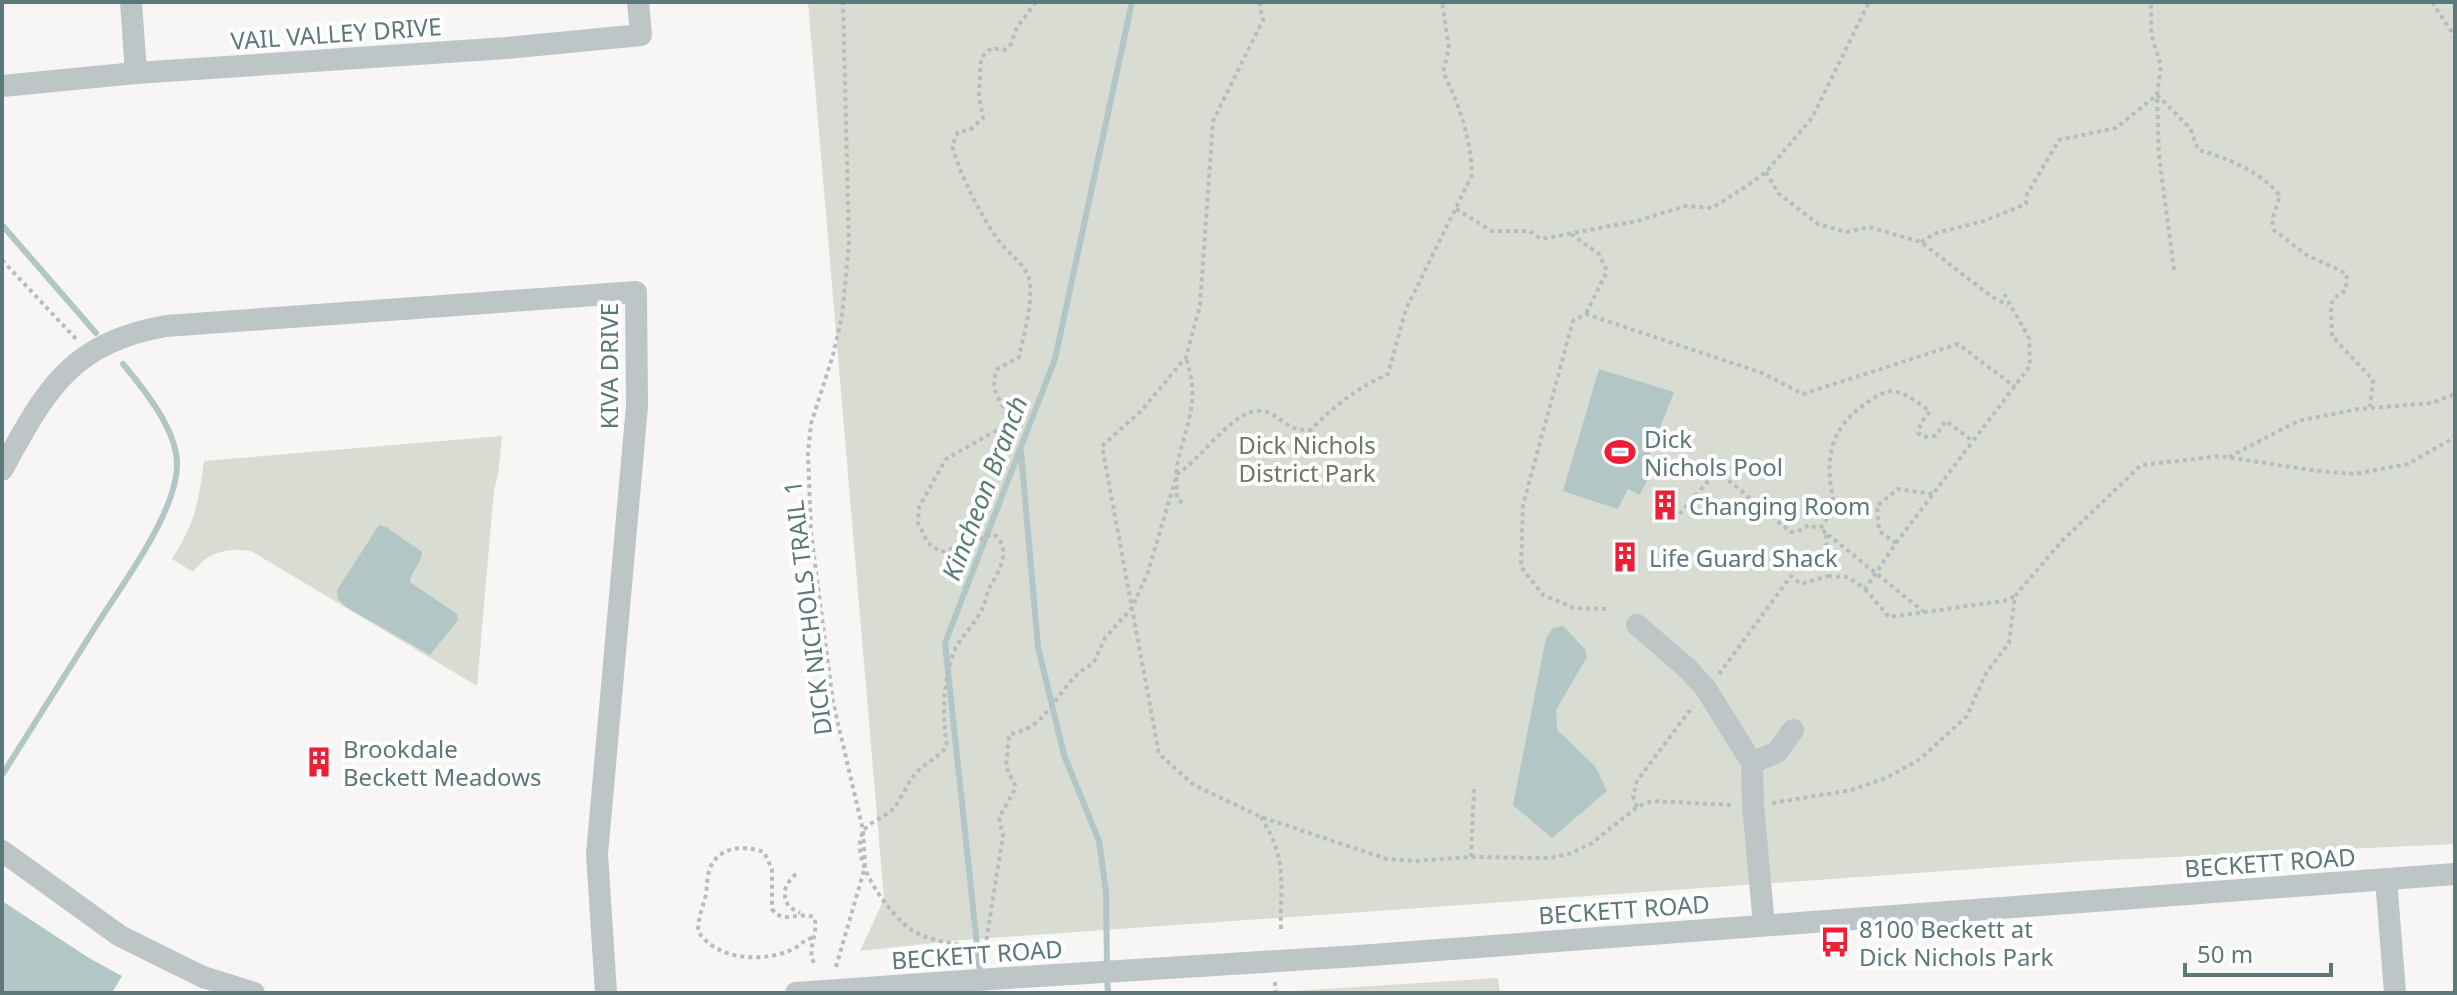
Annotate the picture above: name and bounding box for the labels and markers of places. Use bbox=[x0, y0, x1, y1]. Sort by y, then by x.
place label: Dick Nichols Pool bbox=[1644, 422, 1783, 483]
sports icon: Dick Nichols Pool bbox=[1603, 435, 1637, 469]
building icon: Changing Room bbox=[1648, 488, 1682, 522]
place label: Changing Room bbox=[1689, 489, 1871, 522]
building icon: Life Guard Shack bbox=[1608, 540, 1642, 574]
place label: Life Guard Shack bbox=[1649, 541, 1838, 574]
place label: Brookdale Beckett Meadows bbox=[343, 732, 542, 793]
building icon: Brookdale Beckett Meadows bbox=[302, 745, 336, 779]
place label: 8100 Beckett at Dick Nichols Park bbox=[1859, 912, 2053, 973]
bus stop icon: 8100 Beckett at Dick Nichols Park bbox=[1818, 925, 1852, 959]

